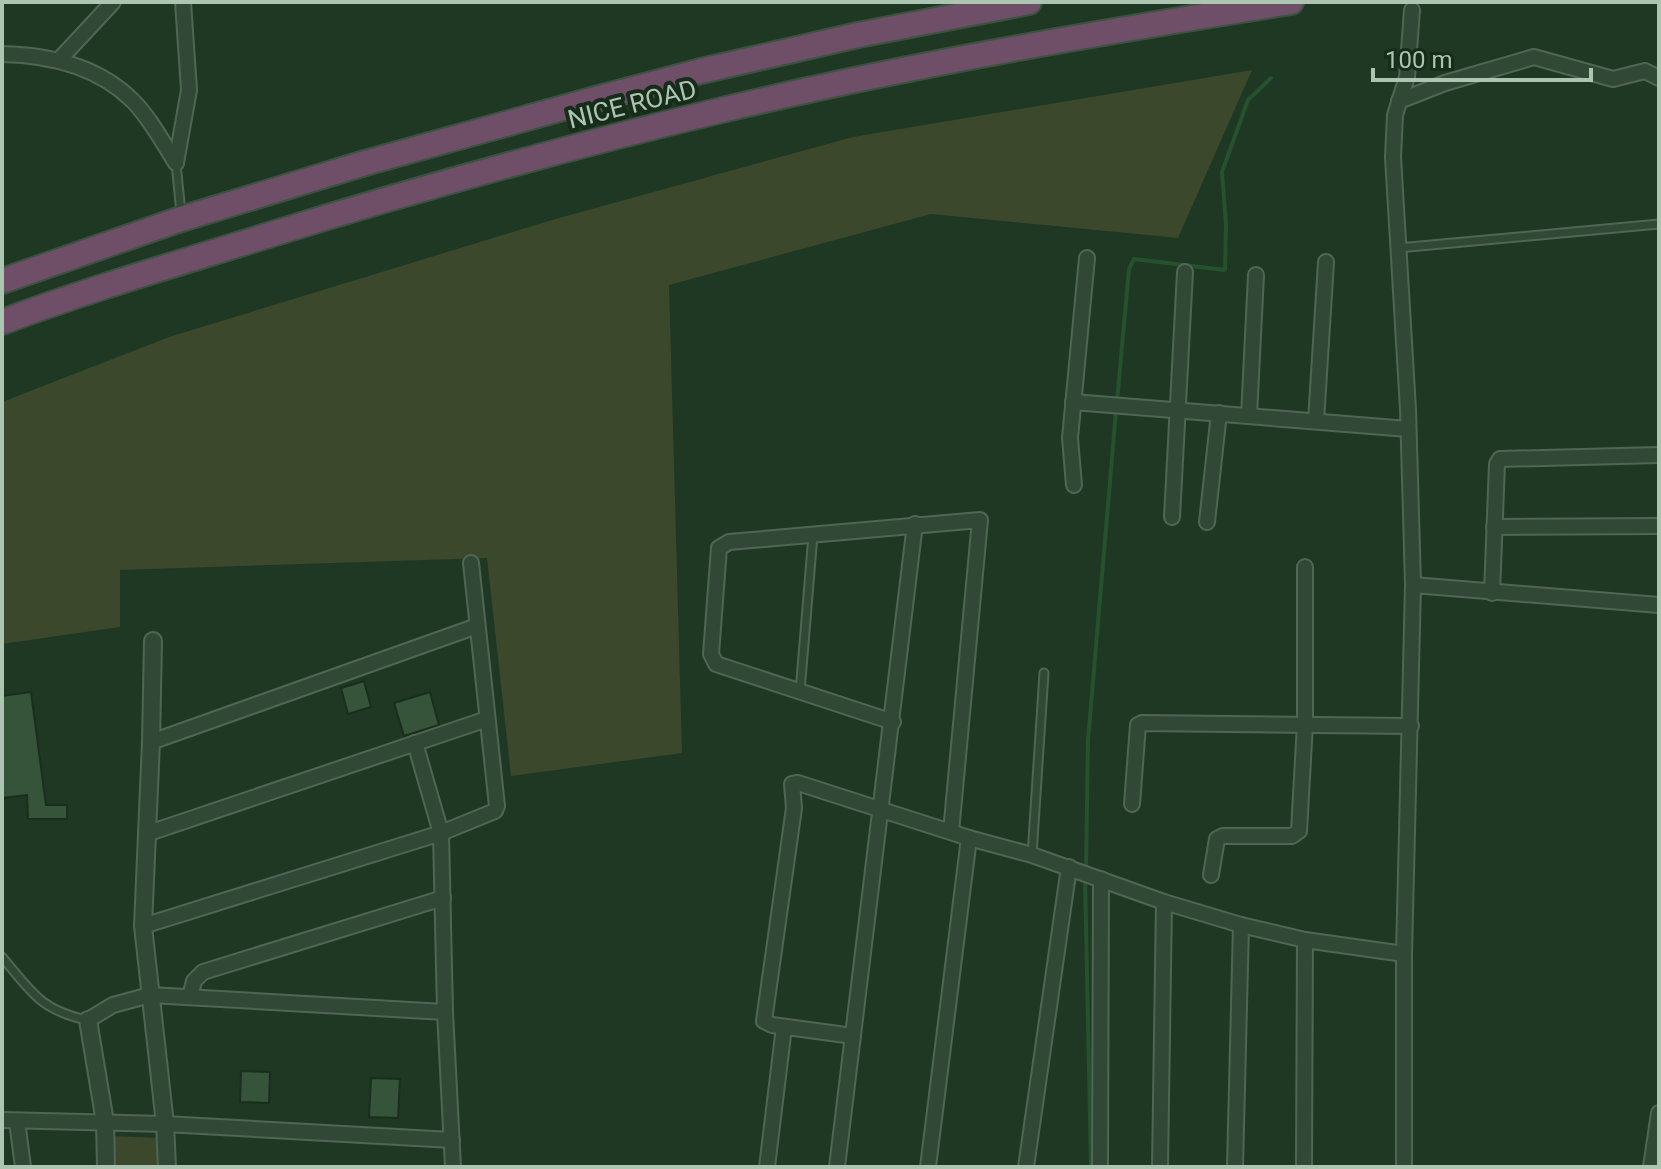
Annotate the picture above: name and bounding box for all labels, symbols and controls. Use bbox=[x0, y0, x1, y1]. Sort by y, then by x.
scale bar bbox=[1373, 32, 1591, 82]
text: 100 m bbox=[1385, 46, 1452, 74]
street label: NICE ROAD bbox=[565, 74, 699, 134]

